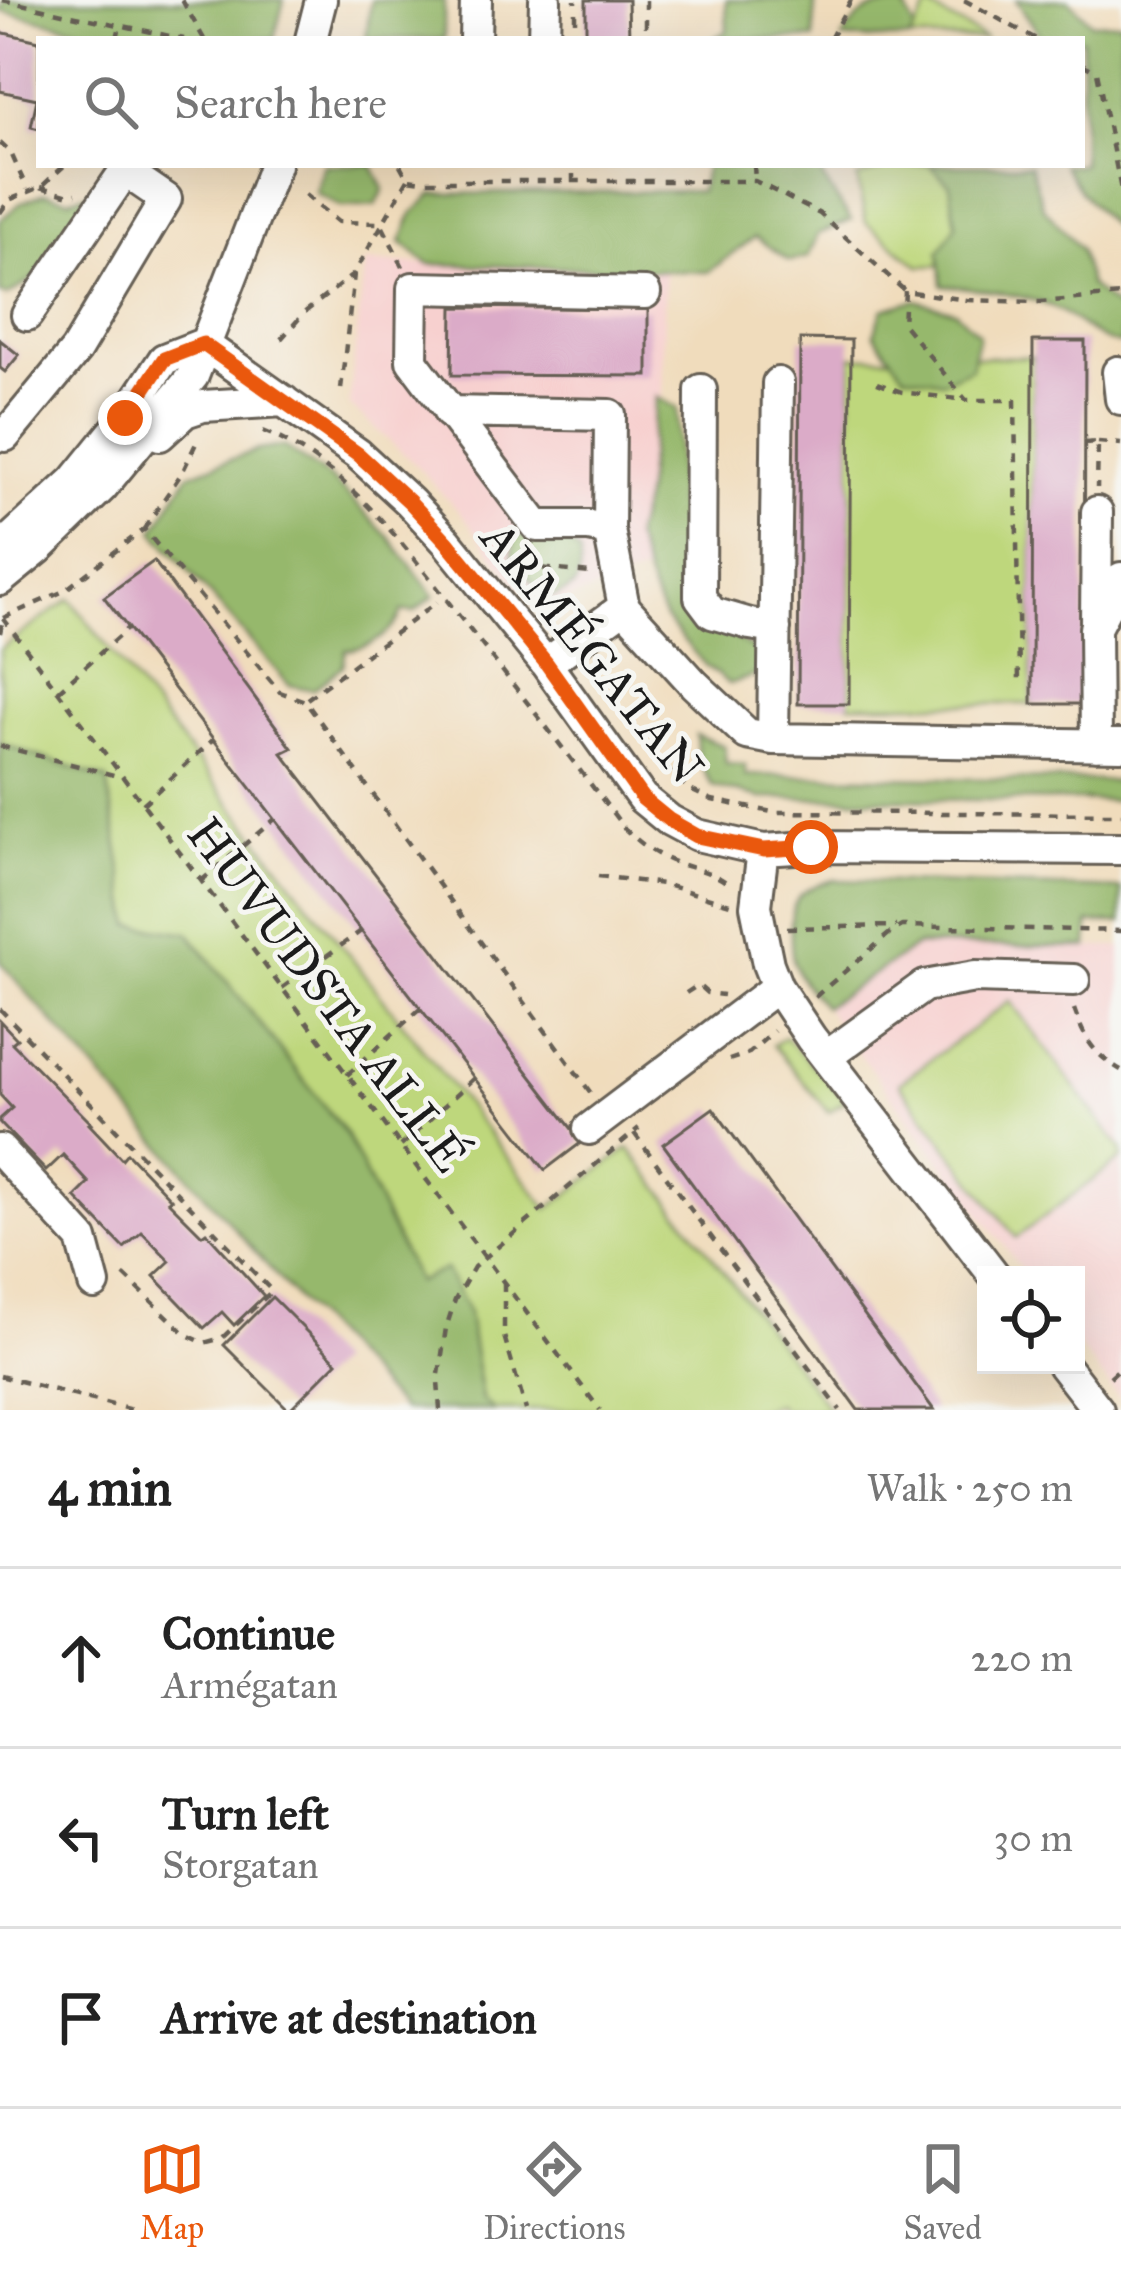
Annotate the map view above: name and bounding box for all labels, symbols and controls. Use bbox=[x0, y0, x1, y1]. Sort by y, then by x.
search box bbox=[36, 36, 1085, 168]
icon: search bbox=[78, 69, 144, 135]
text: Search here bbox=[174, 75, 387, 130]
route end bbox=[98, 391, 152, 445]
street label: ARMÉGATAN bbox=[467, 507, 717, 796]
street label: HUVUDSTA ALLÉ bbox=[175, 805, 481, 1183]
route start bbox=[784, 820, 838, 874]
map controls bbox=[977, 1266, 1085, 1374]
button: locate bbox=[977, 1266, 1085, 1374]
text: 4 min bbox=[48, 1457, 172, 1519]
text: Walk · 250 m bbox=[866, 1464, 1073, 1512]
text: Continue bbox=[162, 1606, 335, 1661]
icon: ahead bbox=[48, 1625, 114, 1691]
text: 220 m bbox=[971, 1634, 1073, 1682]
text: Armégatan bbox=[162, 1661, 338, 1709]
text: Turn left bbox=[162, 1786, 329, 1841]
icon: left bbox=[48, 1805, 114, 1871]
text: 30 m bbox=[994, 1814, 1073, 1862]
text: Storgatan bbox=[162, 1841, 319, 1889]
icon: arrive bbox=[48, 1985, 114, 2051]
text: Arrive at destination bbox=[162, 1990, 537, 2045]
tab: Map bbox=[139, 2136, 205, 2248]
tab: Directions bbox=[483, 2136, 625, 2248]
tab: Saved bbox=[904, 2136, 982, 2248]

